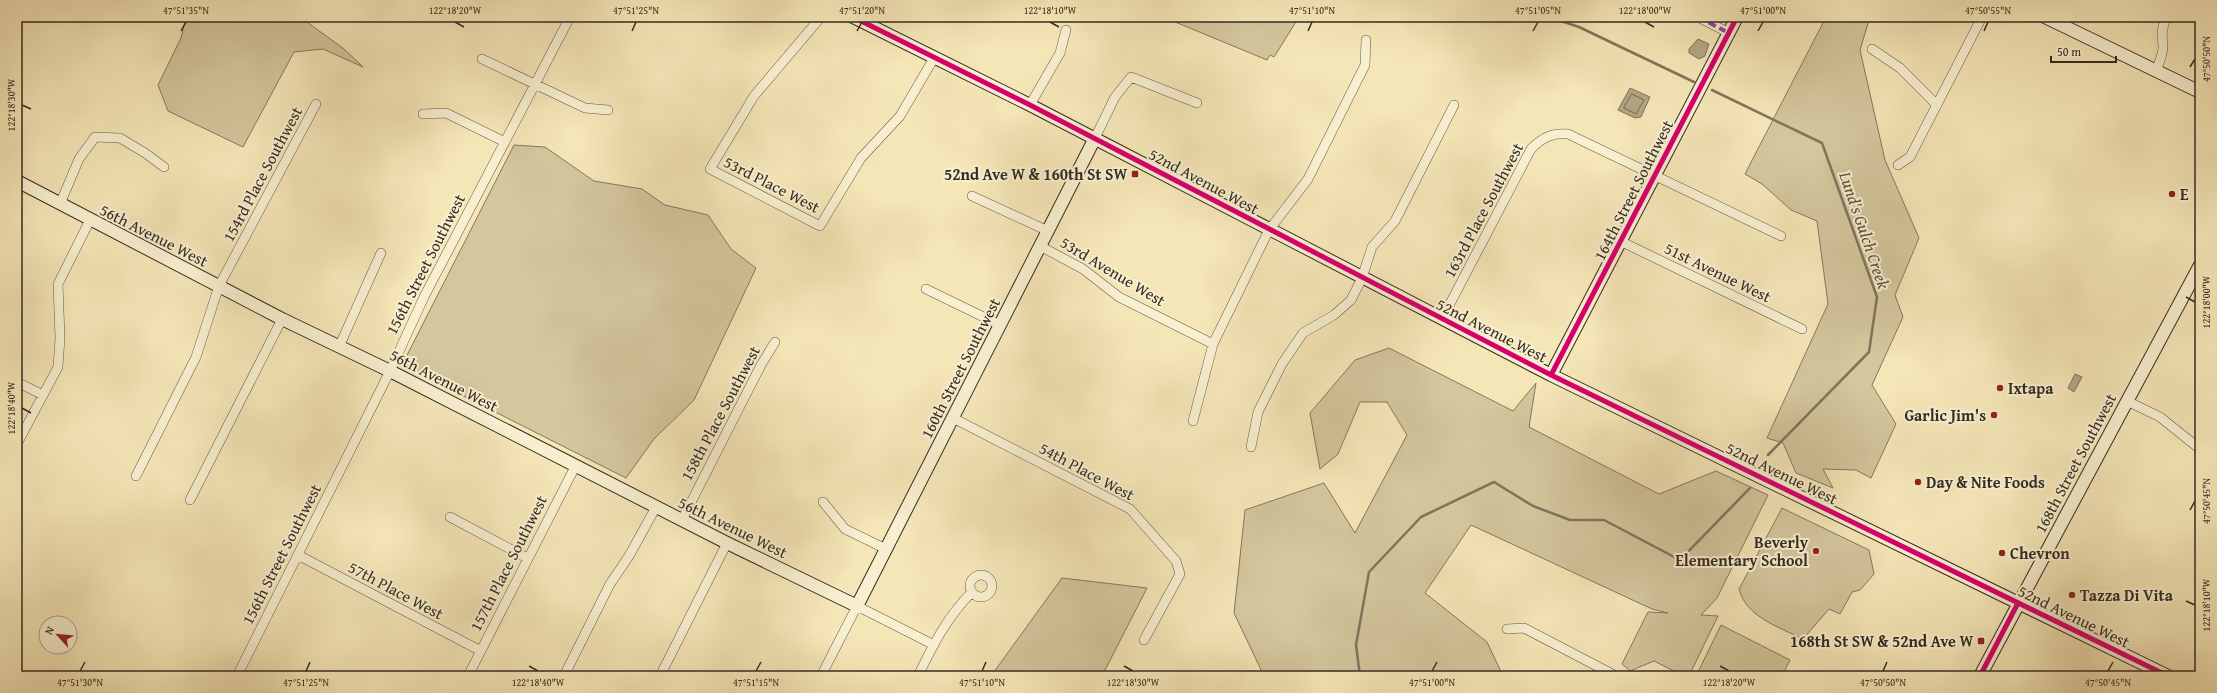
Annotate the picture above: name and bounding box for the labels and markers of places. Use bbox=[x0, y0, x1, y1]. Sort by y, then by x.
place label: 52nd Ave W & 160th St SW bbox=[944, 162, 1127, 186]
marker: 52nd Ave W & 160th St SW bbox=[1130, 169, 1140, 179]
place label: E bbox=[2180, 182, 2189, 206]
marker: E bbox=[2167, 189, 2177, 199]
place label: Ixtapa bbox=[2008, 376, 2054, 400]
marker: Ixtapa bbox=[1995, 383, 2005, 393]
place label: Garlic Jim's bbox=[1904, 403, 1986, 427]
marker: Garlic Jim's bbox=[1989, 410, 1999, 420]
place label: Day & Nite Foods bbox=[1926, 470, 2045, 494]
marker: Day & Nite Foods bbox=[1913, 477, 1923, 487]
place label: Beverly Elementary School bbox=[1675, 530, 1809, 572]
place label: Chevron bbox=[2010, 541, 2070, 565]
marker: Beverly Elementary School bbox=[1811, 546, 1821, 556]
marker: Chevron bbox=[1997, 548, 2007, 558]
place label: Tazza Di Vita bbox=[2080, 583, 2174, 607]
marker: Tazza Di Vita bbox=[2067, 590, 2077, 600]
place label: 168th St SW & 52nd Ave W bbox=[1790, 629, 1973, 653]
marker: 168th St SW & 52nd Ave W bbox=[1976, 636, 1986, 646]

